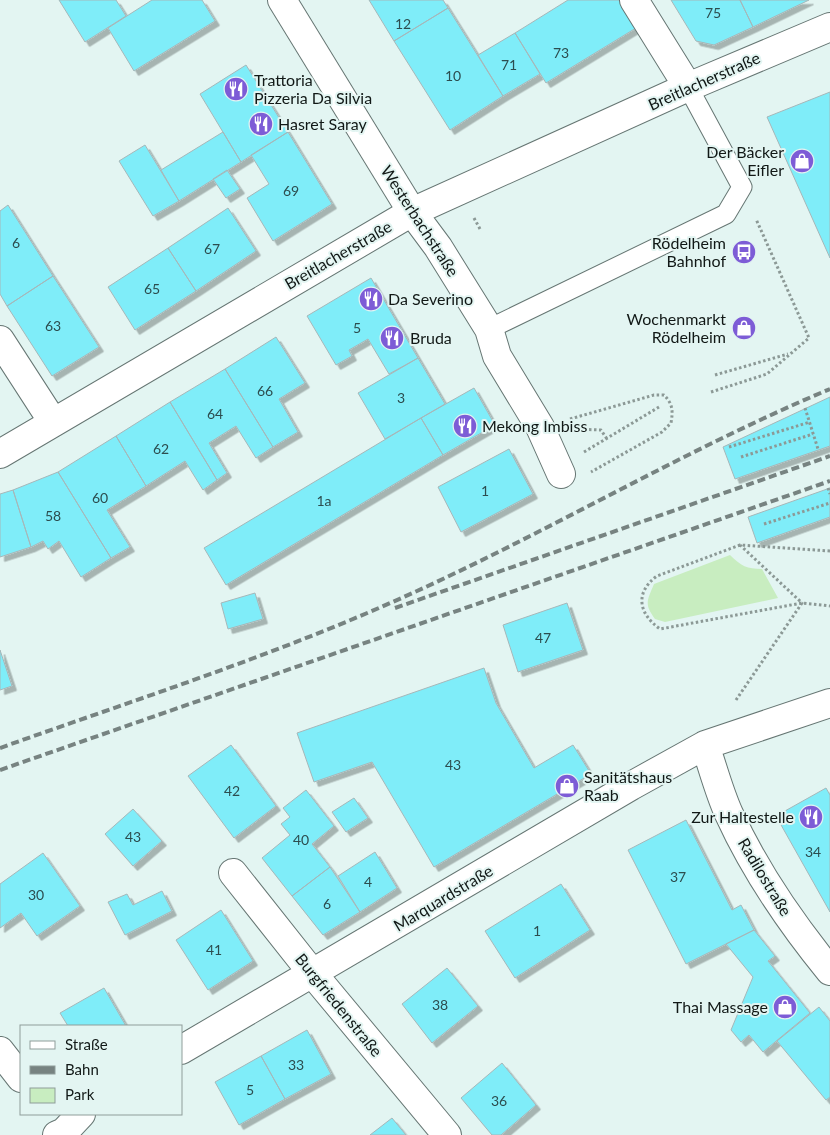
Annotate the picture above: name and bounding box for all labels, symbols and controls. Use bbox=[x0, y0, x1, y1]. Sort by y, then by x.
house number: 75 bbox=[705, 4, 721, 21]
house number: 12 bbox=[395, 15, 411, 32]
house number: 73 bbox=[553, 44, 569, 61]
street label: Breitlacherstraße bbox=[645, 47, 763, 114]
house number: 71 bbox=[501, 56, 517, 73]
house number: 10 bbox=[445, 67, 461, 84]
place label: Trattoria Pizzeria Da Silvia bbox=[254, 70, 372, 107]
restaurant icon: Trattoria Pizzeria Da Silvia bbox=[223, 76, 249, 102]
restaurant icon: Hasret Saray bbox=[248, 111, 274, 137]
place label: Hasret Saray bbox=[278, 114, 368, 133]
place label: Der Bäcker Eifler bbox=[706, 142, 784, 179]
shop icon: Der Bäcker Eifler bbox=[789, 148, 815, 174]
street label: Westerbachstraße bbox=[377, 162, 463, 280]
house number: 69 bbox=[283, 182, 299, 199]
street label: Breitlacherstraße bbox=[281, 216, 395, 293]
place label: Rödelheim Bahnhof bbox=[652, 233, 726, 270]
house number: 6 bbox=[12, 234, 20, 251]
bus stop icon: Rödelheim Bahnhof bbox=[731, 239, 757, 265]
house number: 67 bbox=[204, 240, 220, 257]
house number: 65 bbox=[144, 280, 160, 297]
restaurant icon: Da Severino bbox=[358, 286, 384, 312]
place label: Da Severino bbox=[388, 289, 473, 308]
place label: Wochenmarkt Rödelheim bbox=[627, 309, 726, 346]
shop icon: Wochenmarkt Rödelheim bbox=[731, 315, 757, 341]
house number: 63 bbox=[45, 317, 61, 334]
house number: 5 bbox=[353, 319, 361, 336]
restaurant icon: Bruda bbox=[379, 325, 405, 351]
place label: Bruda bbox=[410, 328, 452, 347]
house number: 66 bbox=[257, 382, 273, 399]
house number: 3 bbox=[397, 389, 405, 406]
house number: 64 bbox=[207, 405, 223, 422]
restaurant icon: Mekong Imbiss bbox=[452, 413, 478, 439]
place label: Mekong Imbiss bbox=[482, 416, 587, 435]
house number: 62 bbox=[153, 440, 169, 457]
house number: 1 bbox=[481, 482, 489, 499]
house number: 60 bbox=[92, 489, 108, 506]
house number: 1a bbox=[316, 492, 332, 509]
house number: 58 bbox=[45, 507, 61, 524]
house number: 47 bbox=[535, 629, 551, 646]
house number: 43 bbox=[445, 756, 461, 773]
place label: Sanitätshaus Raab bbox=[584, 767, 672, 804]
shop icon: Sanitätshaus Raab bbox=[554, 773, 580, 799]
house number: 42 bbox=[224, 782, 240, 799]
restaurant icon: Zur Haltestelle bbox=[798, 804, 824, 830]
place label: Zur Haltestelle bbox=[691, 807, 794, 826]
house number: 43 bbox=[125, 828, 141, 845]
house number: 40 bbox=[293, 831, 309, 848]
street label: Radilostraße bbox=[735, 834, 796, 919]
house number: 34 bbox=[805, 843, 821, 860]
street label: Marquardstraße bbox=[390, 860, 496, 935]
house number: 37 bbox=[670, 868, 686, 885]
house number: 4 bbox=[364, 873, 372, 890]
house number: 30 bbox=[28, 886, 44, 903]
house number: 6 bbox=[323, 895, 331, 912]
house number: 1 bbox=[533, 922, 541, 939]
house number: 41 bbox=[206, 941, 222, 958]
street label: Burgfriedenstraße bbox=[292, 949, 387, 1060]
shop icon: Thai Massage bbox=[772, 994, 798, 1020]
house number: 38 bbox=[432, 996, 448, 1013]
place label: Thai Massage bbox=[673, 997, 768, 1016]
legend bbox=[20, 1025, 182, 1115]
text: Straße bbox=[65, 1035, 108, 1053]
house number: 33 bbox=[288, 1056, 304, 1073]
text: Bahn bbox=[65, 1060, 99, 1078]
house number: 5 bbox=[246, 1081, 254, 1098]
text: Park bbox=[65, 1085, 95, 1103]
house number: 36 bbox=[491, 1092, 507, 1109]

